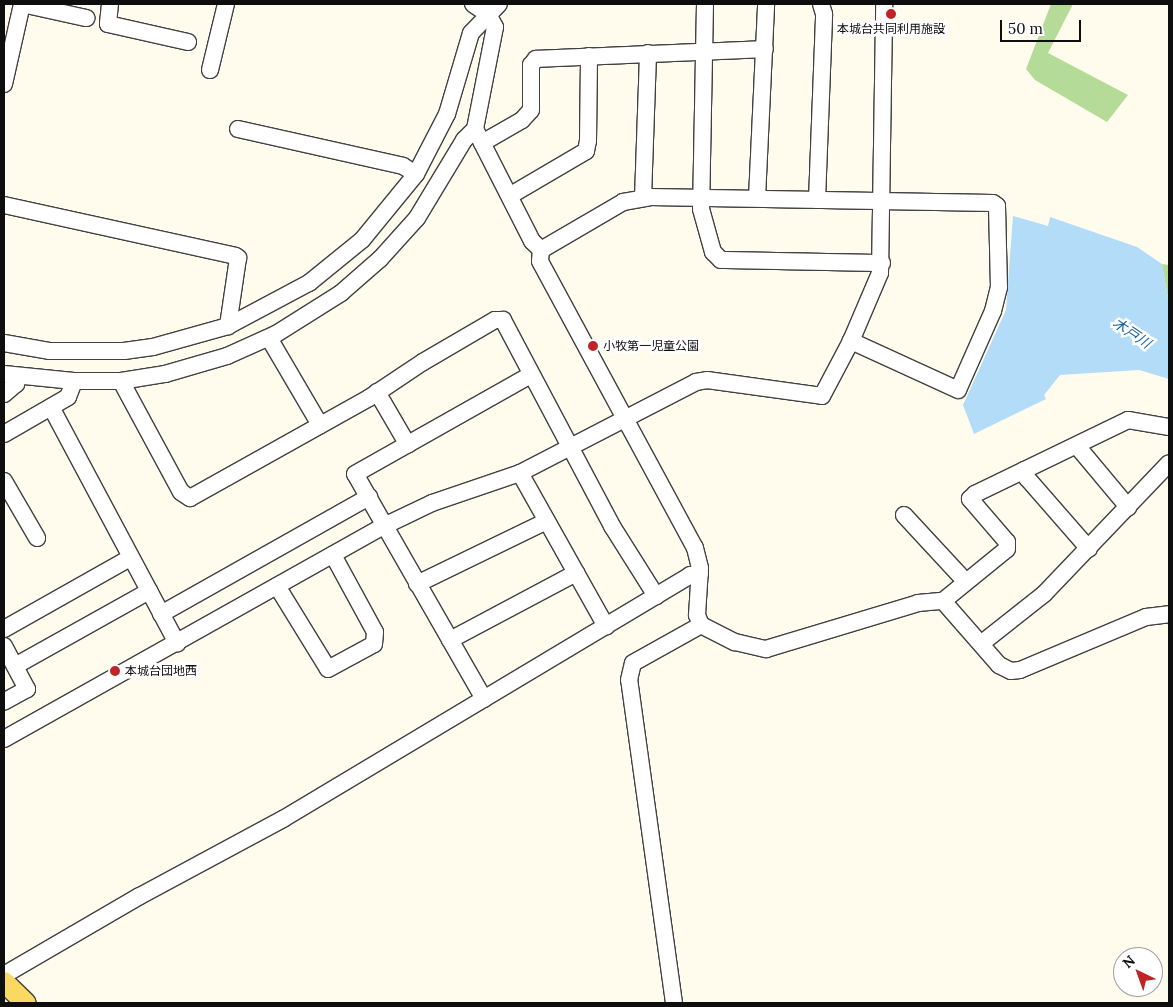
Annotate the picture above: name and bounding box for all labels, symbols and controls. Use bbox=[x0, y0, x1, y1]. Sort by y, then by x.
marker: 本城台共同利用施設 bbox=[885, 8, 897, 20]
scale bar bbox=[1003, 10, 1084, 42]
text: 50 m bbox=[1008, 19, 1043, 38]
place label: 本城台共同利用施設 bbox=[837, 22, 945, 36]
water label: 木戸川 bbox=[1110, 314, 1154, 352]
place label: 小牧第一児童公園 bbox=[603, 339, 699, 353]
marker: 小牧第一児童公園 bbox=[587, 340, 599, 352]
place label: 本城台団地西 bbox=[125, 664, 197, 678]
marker: 本城台団地西 bbox=[109, 665, 121, 677]
north arrow bbox=[1113, 947, 1163, 997]
text: N bbox=[1119, 951, 1139, 972]

